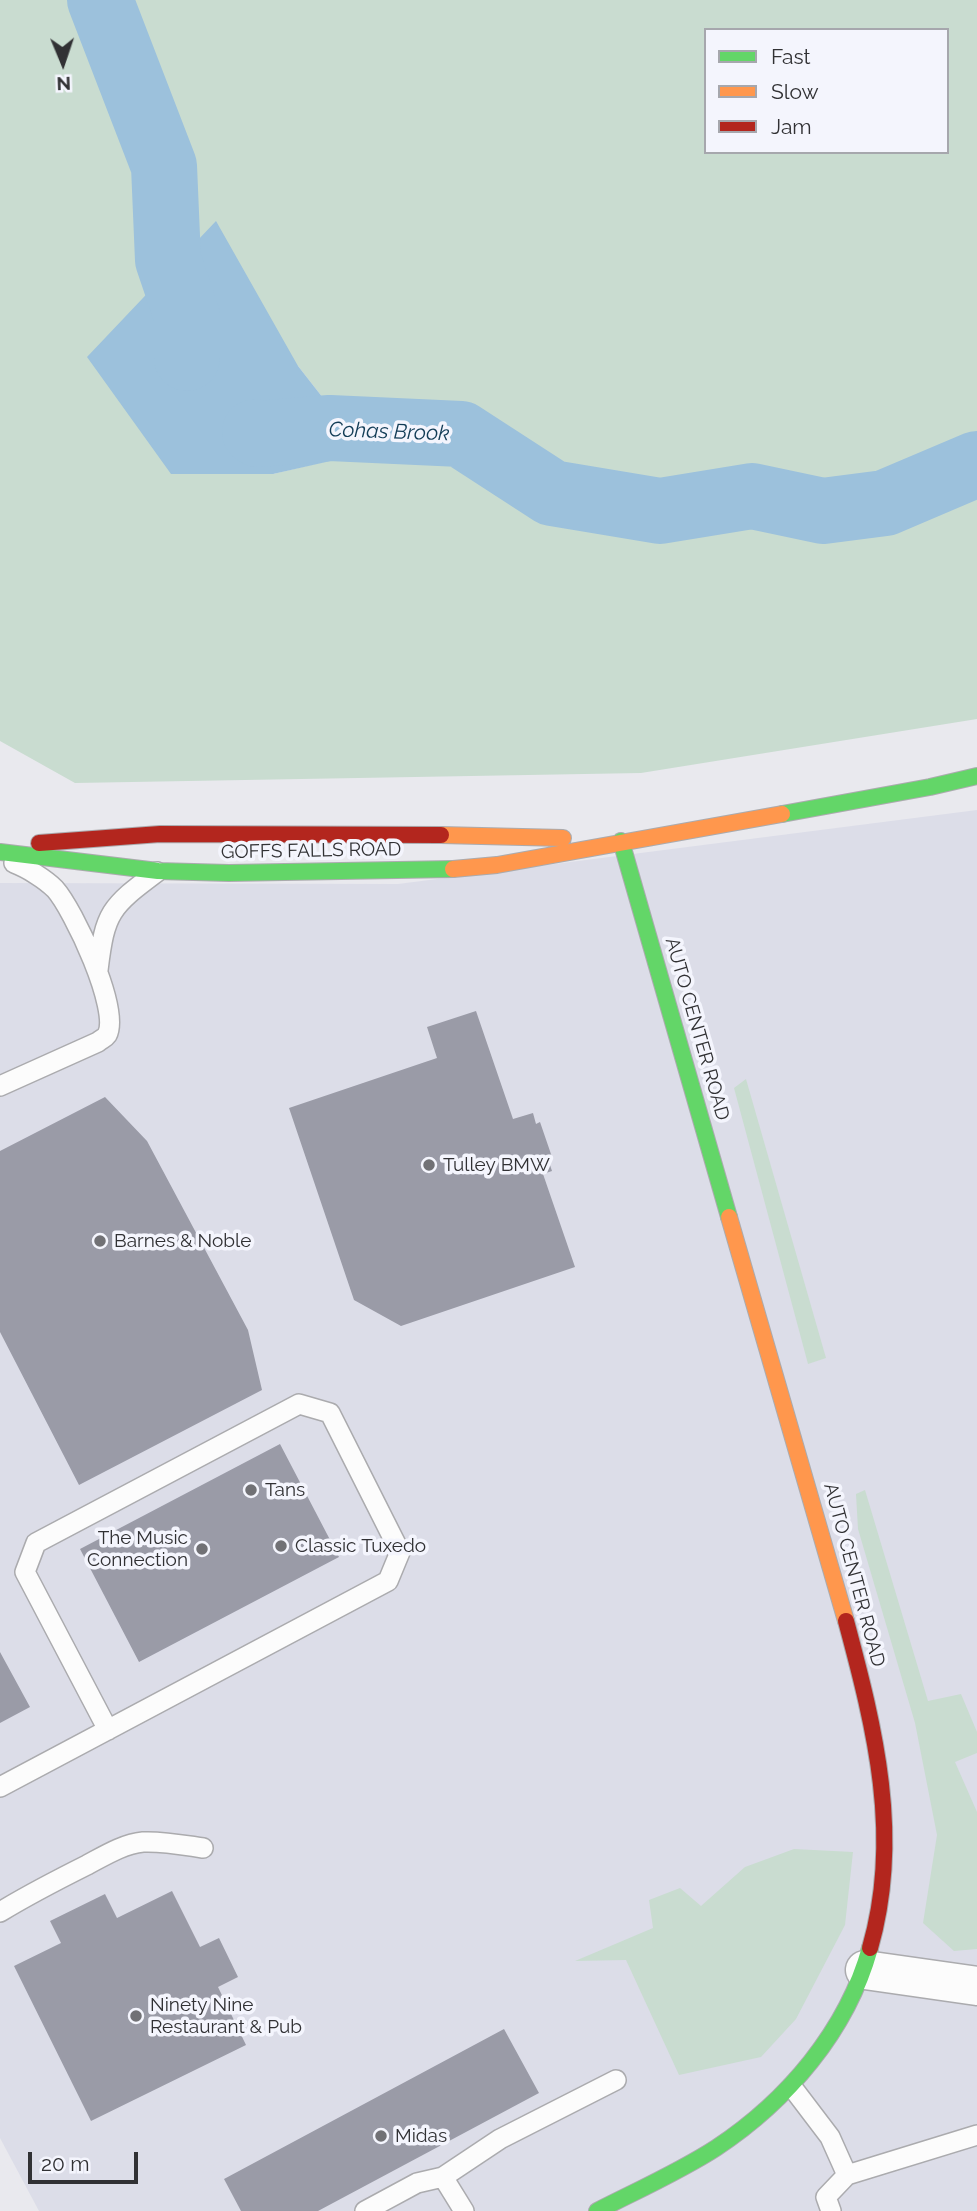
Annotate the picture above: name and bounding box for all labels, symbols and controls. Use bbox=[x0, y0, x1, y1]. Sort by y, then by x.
north arrow bbox=[28, 28, 98, 98]
legend bbox=[704, 28, 949, 154]
text: Fast bbox=[771, 44, 811, 69]
text: N bbox=[56, 73, 71, 95]
text: Slow bbox=[771, 79, 819, 104]
text: Jam bbox=[771, 114, 812, 139]
water label: Cohas Brook bbox=[328, 417, 450, 447]
street label: GOFFS FALLS ROAD bbox=[221, 838, 401, 864]
street label: AUTO CENTER ROAD bbox=[660, 935, 734, 1123]
place label: Tulley BMW bbox=[443, 1154, 550, 1176]
marker: Tulley BMW bbox=[421, 1157, 437, 1173]
place label: Barnes & Noble bbox=[114, 1230, 251, 1252]
marker: Barnes & Noble bbox=[92, 1233, 108, 1249]
place label: Tans bbox=[265, 1479, 305, 1501]
street label: AUTO CENTER ROAD bbox=[819, 1481, 889, 1669]
marker: Tans bbox=[243, 1482, 259, 1498]
place label: The Music Connection bbox=[87, 1527, 188, 1571]
place label: Classic Tuxedo bbox=[295, 1535, 426, 1557]
marker: Classic Tuxedo bbox=[273, 1538, 289, 1554]
marker: The Music Connection bbox=[194, 1541, 210, 1557]
place label: Ninety Nine Restaurant & Pub bbox=[150, 1994, 302, 2038]
marker: Ninety Nine Restaurant & Pub bbox=[128, 2008, 144, 2024]
place label: Midas bbox=[395, 2125, 447, 2147]
marker: Midas bbox=[373, 2128, 389, 2144]
scale bar bbox=[32, 2138, 142, 2182]
text: 20 m bbox=[41, 2151, 89, 2176]

